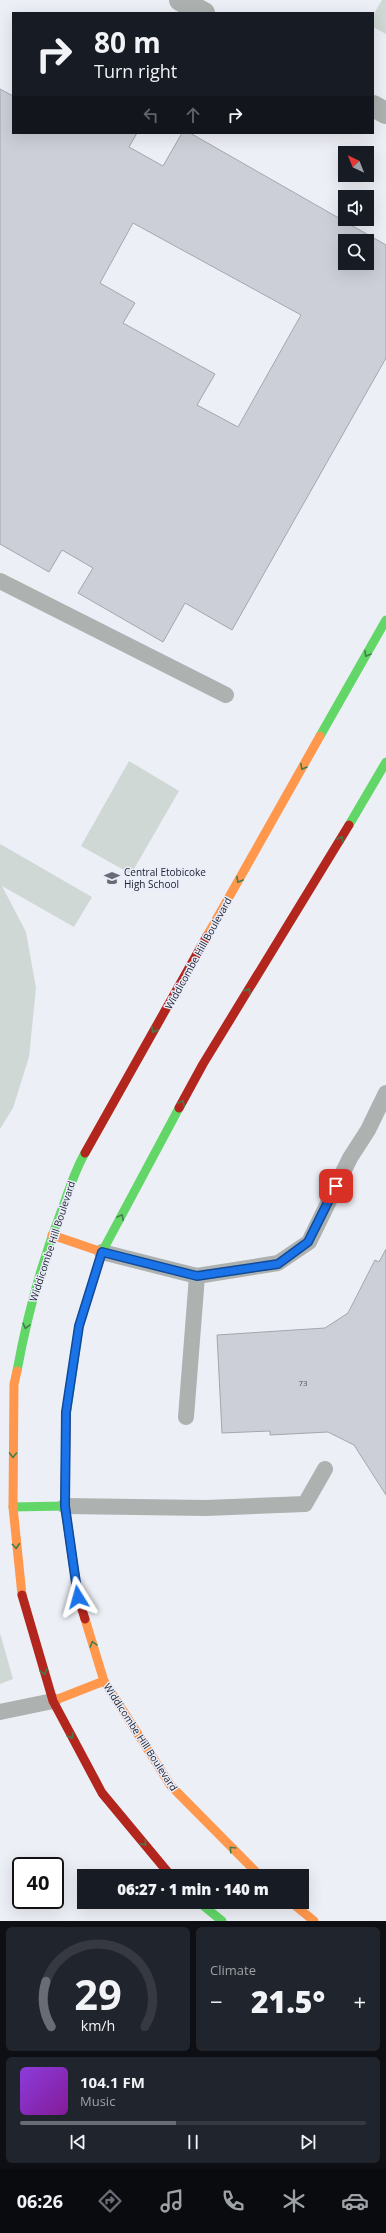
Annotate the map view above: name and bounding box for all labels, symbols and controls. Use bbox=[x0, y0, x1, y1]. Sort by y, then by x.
text: 80 m bbox=[94, 23, 161, 61]
icon: right bbox=[28, 28, 80, 80]
text: Turn right bbox=[94, 59, 177, 83]
icon: left bbox=[140, 104, 162, 126]
icon: ahead bbox=[182, 104, 204, 126]
icon: right bbox=[224, 104, 246, 126]
north arrow bbox=[338, 146, 374, 182]
map controls bbox=[338, 146, 374, 270]
button: sound bbox=[338, 190, 374, 226]
button: search bbox=[338, 234, 374, 270]
one-way arrow bbox=[364, 649, 371, 657]
one-way arrow bbox=[300, 763, 307, 770]
one-way arrow bbox=[337, 836, 344, 843]
place label: Central Etobicoke High School bbox=[124, 865, 206, 891]
school or university icon: Central Etobicoke High School bbox=[103, 869, 121, 887]
one-way arrow bbox=[236, 876, 243, 883]
street label: Widdicombe Hill Boulevard bbox=[161, 895, 235, 1011]
one-way arrow bbox=[244, 988, 251, 995]
one-way arrow bbox=[152, 1025, 159, 1033]
one-way arrow bbox=[178, 1100, 185, 1107]
pin bbox=[319, 1169, 353, 1203]
icon: arrive bbox=[325, 1175, 347, 1197]
street label: Widdicombe Hill Boulevard bbox=[26, 1179, 78, 1303]
one-way arrow bbox=[116, 1214, 123, 1222]
one-way arrow bbox=[22, 1322, 31, 1329]
house number: 73 bbox=[298, 1377, 308, 1388]
one-way arrow bbox=[9, 1452, 17, 1458]
one-way arrow bbox=[12, 1543, 21, 1549]
position arrow bbox=[57, 1576, 99, 1618]
one-way arrow bbox=[89, 1641, 98, 1648]
one-way arrow bbox=[39, 1669, 48, 1676]
street label: Widdicombe Hill Boulevard bbox=[101, 1680, 181, 1794]
one-way arrow bbox=[67, 1732, 74, 1739]
one-way arrow bbox=[139, 1838, 146, 1846]
one-way arrow bbox=[229, 1846, 237, 1854]
speed limit sign: 40 bbox=[12, 1857, 64, 1909]
text: 06:27 · 1 min · 140 m bbox=[117, 1879, 269, 1899]
text: Climate bbox=[210, 1961, 256, 1979]
text: 29 bbox=[74, 1966, 122, 2022]
text: 21.5° bbox=[251, 1981, 325, 2022]
text: − bbox=[210, 1986, 223, 2016]
text: + bbox=[353, 1986, 366, 2016]
text: km/h bbox=[81, 2016, 115, 2035]
text: 104.1 FM bbox=[80, 2072, 145, 2092]
text: Music bbox=[80, 2092, 115, 2110]
icon: previous bbox=[67, 2131, 89, 2153]
icon: pause bbox=[182, 2131, 204, 2153]
icon: next bbox=[297, 2131, 319, 2153]
icon: directions bbox=[96, 2187, 124, 2215]
icon: music bbox=[158, 2187, 186, 2215]
icon: phone bbox=[219, 2187, 247, 2215]
icon: climate bbox=[280, 2187, 308, 2215]
icon: car bbox=[341, 2187, 369, 2215]
text: 06:26 bbox=[17, 2189, 63, 2213]

